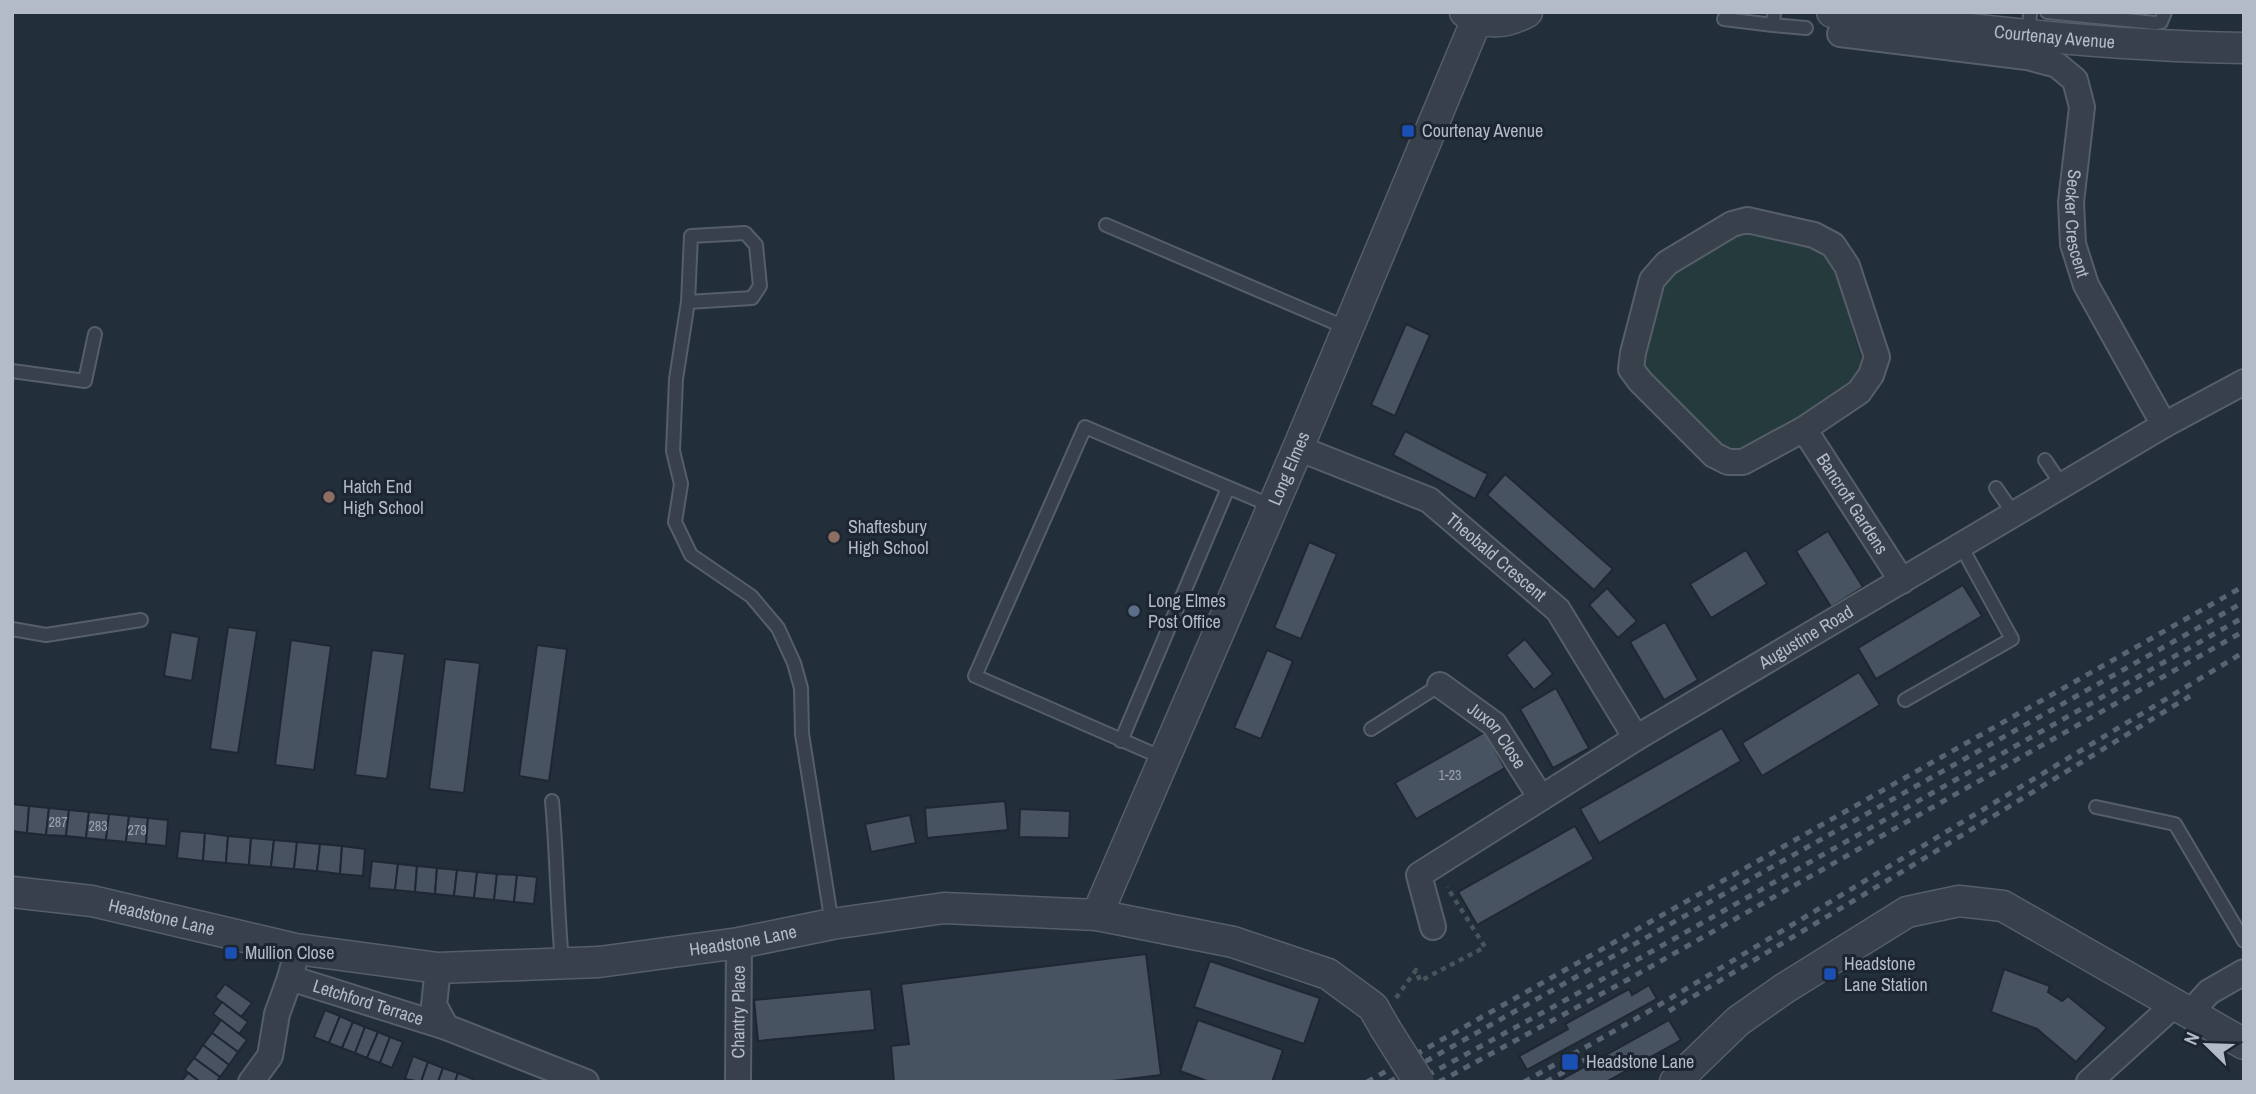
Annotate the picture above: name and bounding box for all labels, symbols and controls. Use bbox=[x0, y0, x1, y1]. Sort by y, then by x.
street label: Courtenay Avenue bbox=[1993, 19, 2116, 54]
place label: Courtenay Avenue bbox=[1422, 118, 1543, 143]
marker: Courtenay Avenue bbox=[1400, 123, 1416, 139]
street label: Secker Crescent bbox=[2059, 168, 2096, 280]
street label: Long Elmes bbox=[1262, 428, 1315, 509]
street label: Bancroft Gardens bbox=[1811, 448, 1895, 559]
place label: Hatch End High School bbox=[343, 474, 423, 520]
marker: Hatch End High School bbox=[321, 489, 337, 505]
street label: Theobald Crescent bbox=[1441, 507, 1552, 607]
place label: Shaftesbury High School bbox=[848, 514, 928, 560]
marker: Shaftesbury High School bbox=[826, 529, 842, 545]
place label: Long Elmes Post Office bbox=[1148, 588, 1226, 634]
street label: Augustine Road bbox=[1753, 599, 1858, 675]
marker: Long Elmes Post Office bbox=[1126, 603, 1142, 619]
street label: Juxon Close bbox=[1462, 696, 1532, 774]
house number: 1-23 bbox=[1439, 766, 1461, 784]
house number: 287 bbox=[48, 813, 68, 831]
house number: 283 bbox=[88, 817, 108, 835]
house number: 279 bbox=[127, 821, 147, 839]
street label: Headstone Lane bbox=[106, 892, 217, 941]
street label: Headstone Lane bbox=[688, 919, 799, 962]
place label: Mullion Close bbox=[245, 940, 334, 965]
marker: Mullion Close bbox=[223, 945, 239, 961]
place label: Headstone Lane Station bbox=[1844, 951, 1928, 997]
street label: Chantry Place bbox=[725, 966, 751, 1058]
marker: Headstone Lane Station bbox=[1822, 966, 1838, 982]
street label: Letchford Terrace bbox=[310, 973, 427, 1031]
north arrow bbox=[2172, 1010, 2242, 1080]
text: N bbox=[2177, 1028, 2206, 1049]
place label: Headstone Lane bbox=[1586, 1049, 1694, 1074]
marker: Headstone Lane bbox=[1560, 1052, 1580, 1072]

